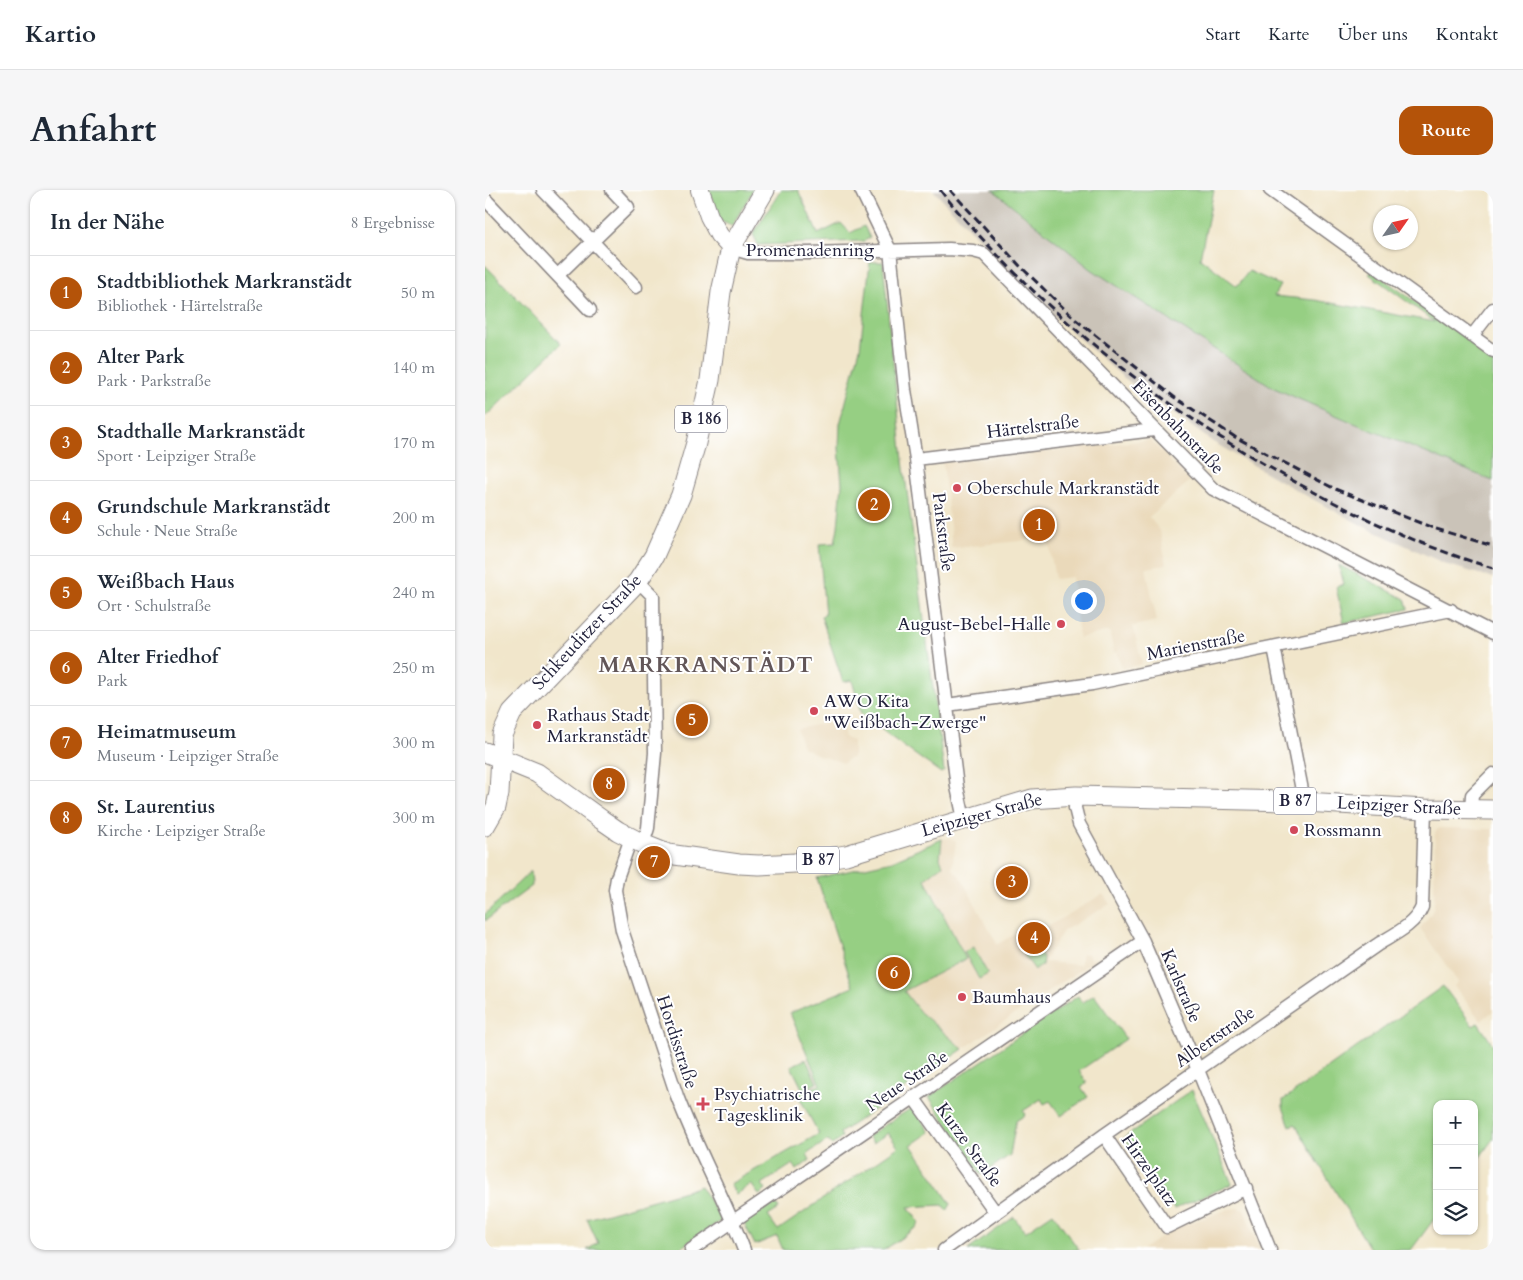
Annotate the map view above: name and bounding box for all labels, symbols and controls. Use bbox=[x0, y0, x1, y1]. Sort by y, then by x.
text: Kartio bbox=[25, 18, 96, 51]
text: Start bbox=[1205, 22, 1240, 47]
text: Karte bbox=[1268, 22, 1310, 47]
text: Über uns bbox=[1338, 22, 1408, 47]
text: Kontakt bbox=[1436, 22, 1498, 47]
text: Anfahrt bbox=[30, 106, 156, 154]
button: Route bbox=[1399, 106, 1493, 155]
north arrow bbox=[1373, 205, 1418, 250]
text: In der Nähe bbox=[50, 208, 165, 237]
text: 8 Ergebnisse bbox=[350, 212, 435, 234]
street label: Promenadenring bbox=[746, 238, 875, 263]
text: Stadtbibliothek Markranstädt bbox=[97, 269, 352, 295]
text: 1 bbox=[62, 282, 70, 304]
text: 50 m bbox=[401, 282, 435, 304]
text: Bibliothek · Härtelstraße bbox=[97, 295, 263, 317]
text: Alter Park bbox=[97, 344, 185, 370]
text: 2 bbox=[62, 357, 70, 379]
text: 140 m bbox=[393, 357, 435, 379]
text: Park · Parkstraße bbox=[97, 370, 211, 392]
street label: Eisenbahnstraße bbox=[1126, 374, 1230, 480]
road number: B 186 bbox=[675, 405, 727, 432]
street label: Härtelstraße bbox=[985, 409, 1081, 445]
text: Stadthalle Markranstädt bbox=[97, 419, 305, 445]
text: 3 bbox=[62, 432, 70, 454]
text: 170 m bbox=[393, 432, 435, 454]
text: Sport · Leipziger Straße bbox=[97, 445, 256, 467]
place label: Oberschule Markranstädt bbox=[967, 476, 1159, 501]
marker: Oberschule Markranstädt bbox=[951, 482, 963, 494]
pin: 2 bbox=[858, 486, 890, 524]
street label: Parkstraße bbox=[926, 491, 960, 573]
text: Grundschule Markranstädt bbox=[97, 494, 330, 520]
pin: 1 bbox=[1023, 506, 1055, 544]
text: 4 bbox=[62, 507, 70, 529]
text: 200 m bbox=[393, 507, 435, 529]
text: Schule · Neue Straße bbox=[97, 520, 238, 542]
street label: Schkeuditzer Straße bbox=[526, 568, 648, 696]
text: Weißbach Haus bbox=[97, 569, 234, 595]
text: 5 bbox=[62, 582, 70, 604]
text: 240 m bbox=[393, 582, 435, 604]
your location bbox=[1071, 588, 1097, 614]
text: Ort · Schulstraße bbox=[97, 595, 211, 617]
place label: August-Bebel-Halle bbox=[898, 612, 1051, 637]
marker: August-Bebel-Halle bbox=[1055, 618, 1067, 630]
street label: Marienstraße bbox=[1145, 623, 1247, 667]
text: Alter Friedhof bbox=[97, 644, 218, 670]
district label: MARKRANSTÄDT bbox=[598, 650, 814, 680]
text: 6 bbox=[62, 657, 70, 679]
text: 250 m bbox=[393, 657, 435, 679]
text: Park bbox=[97, 670, 128, 692]
place label: AWO Kita "Weißbach-Zwerge" bbox=[824, 689, 986, 735]
pin: 5 bbox=[676, 701, 708, 739]
place label: Rathaus Stadt Markranstädt bbox=[547, 703, 649, 749]
marker: AWO Kita "Weißbach-Zwerge" bbox=[808, 705, 820, 717]
text: Heimatmuseum bbox=[97, 719, 236, 745]
marker: Rathaus Stadt Markranstädt bbox=[531, 719, 543, 731]
text: 7 bbox=[62, 732, 70, 754]
text: 300 m bbox=[393, 732, 435, 754]
text: Museum · Leipziger Straße bbox=[97, 745, 279, 767]
pin: 8 bbox=[593, 765, 625, 803]
street label: Leipziger Straße bbox=[919, 787, 1045, 843]
road number: B 87 bbox=[1274, 788, 1316, 814]
street label: Leipziger Straße bbox=[1336, 790, 1462, 822]
text: St. Laurentius bbox=[97, 794, 215, 820]
text: 8 bbox=[62, 807, 70, 829]
text: 300 m bbox=[393, 807, 435, 829]
place label: Rossmann bbox=[1304, 818, 1382, 843]
text: Kirche · Leipziger Straße bbox=[97, 820, 266, 842]
marker: Rossmann bbox=[1288, 824, 1300, 836]
pin: 7 bbox=[638, 843, 670, 881]
road number: B 87 bbox=[797, 846, 839, 874]
pin: 3 bbox=[996, 863, 1028, 901]
pin: 4 bbox=[1018, 919, 1050, 957]
street label: Karlstraße bbox=[1154, 946, 1208, 1026]
pin: 6 bbox=[878, 954, 910, 992]
place label: Baumhaus bbox=[972, 985, 1051, 1010]
marker: Baumhaus bbox=[956, 991, 968, 1003]
street label: Hordisstraße bbox=[650, 992, 704, 1092]
street label: Albertstraße bbox=[1170, 1000, 1260, 1074]
street label: Neue Straße bbox=[861, 1044, 953, 1118]
place label: Psychiatrische Tagesklinik bbox=[714, 1082, 821, 1128]
marker: Psychiatrische Tagesklinik bbox=[696, 1097, 710, 1111]
street label: Kurze Straße bbox=[930, 1098, 1008, 1192]
map controls bbox=[1433, 1100, 1478, 1235]
button: + bbox=[1433, 1100, 1478, 1145]
street label: Hirzelplatz bbox=[1115, 1129, 1183, 1211]
button: − bbox=[1433, 1145, 1478, 1190]
button: layers bbox=[1433, 1190, 1478, 1235]

